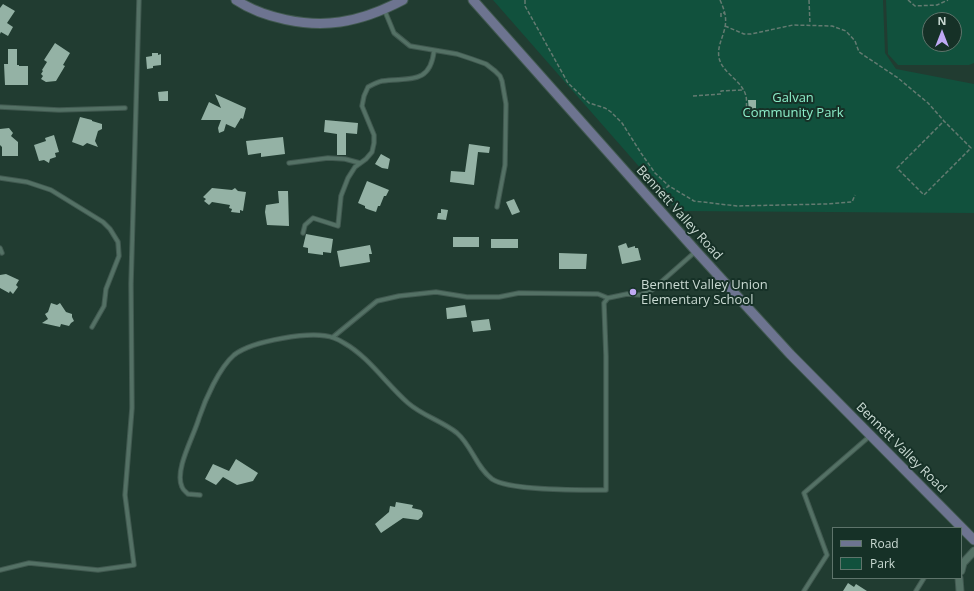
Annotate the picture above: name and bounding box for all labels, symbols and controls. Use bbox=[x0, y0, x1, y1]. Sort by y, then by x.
north arrow bbox=[922, 12, 962, 52]
text: N bbox=[938, 13, 946, 28]
park label: Galvan Community Park bbox=[742, 90, 844, 121]
street label: Bennett Valley Road bbox=[633, 163, 725, 263]
place label: Bennett Valley Union Elementary School bbox=[641, 277, 768, 308]
marker: Bennett Valley Union Elementary School bbox=[628, 287, 638, 297]
street label: Bennett Valley Road bbox=[853, 400, 949, 496]
legend bbox=[832, 527, 962, 579]
text: Road bbox=[870, 535, 899, 552]
text: Park bbox=[870, 555, 895, 572]

